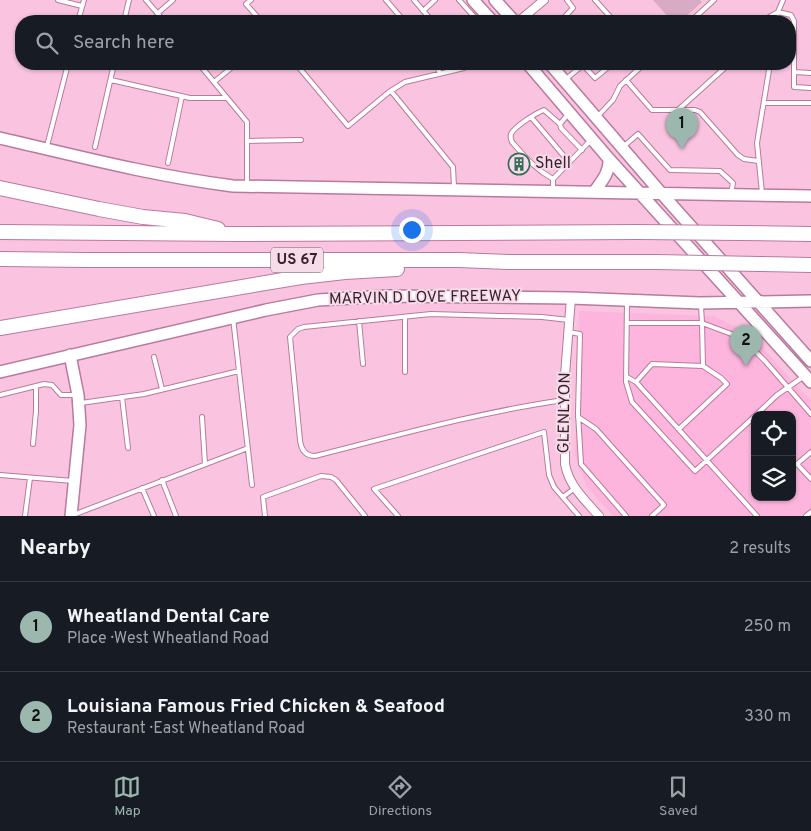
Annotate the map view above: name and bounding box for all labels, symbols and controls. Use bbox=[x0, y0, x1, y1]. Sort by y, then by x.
search box bbox=[15, 15, 796, 70]
icon: search bbox=[33, 29, 61, 57]
text: Search here bbox=[73, 31, 175, 55]
pin: 1 bbox=[666, 108, 698, 149]
building icon: Shell bbox=[507, 152, 531, 176]
place label: Shell bbox=[535, 154, 571, 174]
your location bbox=[399, 217, 425, 243]
road number: US 67 bbox=[271, 248, 323, 272]
street label: MARVIN D LOVE FREEWAY bbox=[329, 286, 521, 310]
pin: 2 bbox=[730, 325, 762, 366]
street label: GLENLYON bbox=[554, 372, 576, 454]
map controls bbox=[751, 411, 796, 501]
button: locate bbox=[751, 411, 796, 456]
button: layers bbox=[751, 456, 796, 501]
text: Nearby bbox=[20, 535, 91, 562]
text: 2 results bbox=[729, 539, 791, 559]
text: Wheatland Dental Care bbox=[67, 605, 269, 629]
text: 1 bbox=[33, 617, 39, 637]
text: 250 m bbox=[744, 617, 791, 637]
text: Place · West Wheatland Road bbox=[67, 629, 269, 649]
text: Louisiana Famous Fried Chicken & Seafood bbox=[67, 695, 445, 719]
text: 2 bbox=[31, 707, 41, 727]
text: 330 m bbox=[744, 707, 791, 727]
text: Restaurant · East Wheatland Road bbox=[67, 719, 305, 739]
tab: Map bbox=[113, 773, 141, 820]
tab: Directions bbox=[368, 773, 432, 820]
tab: Saved bbox=[659, 773, 698, 820]

